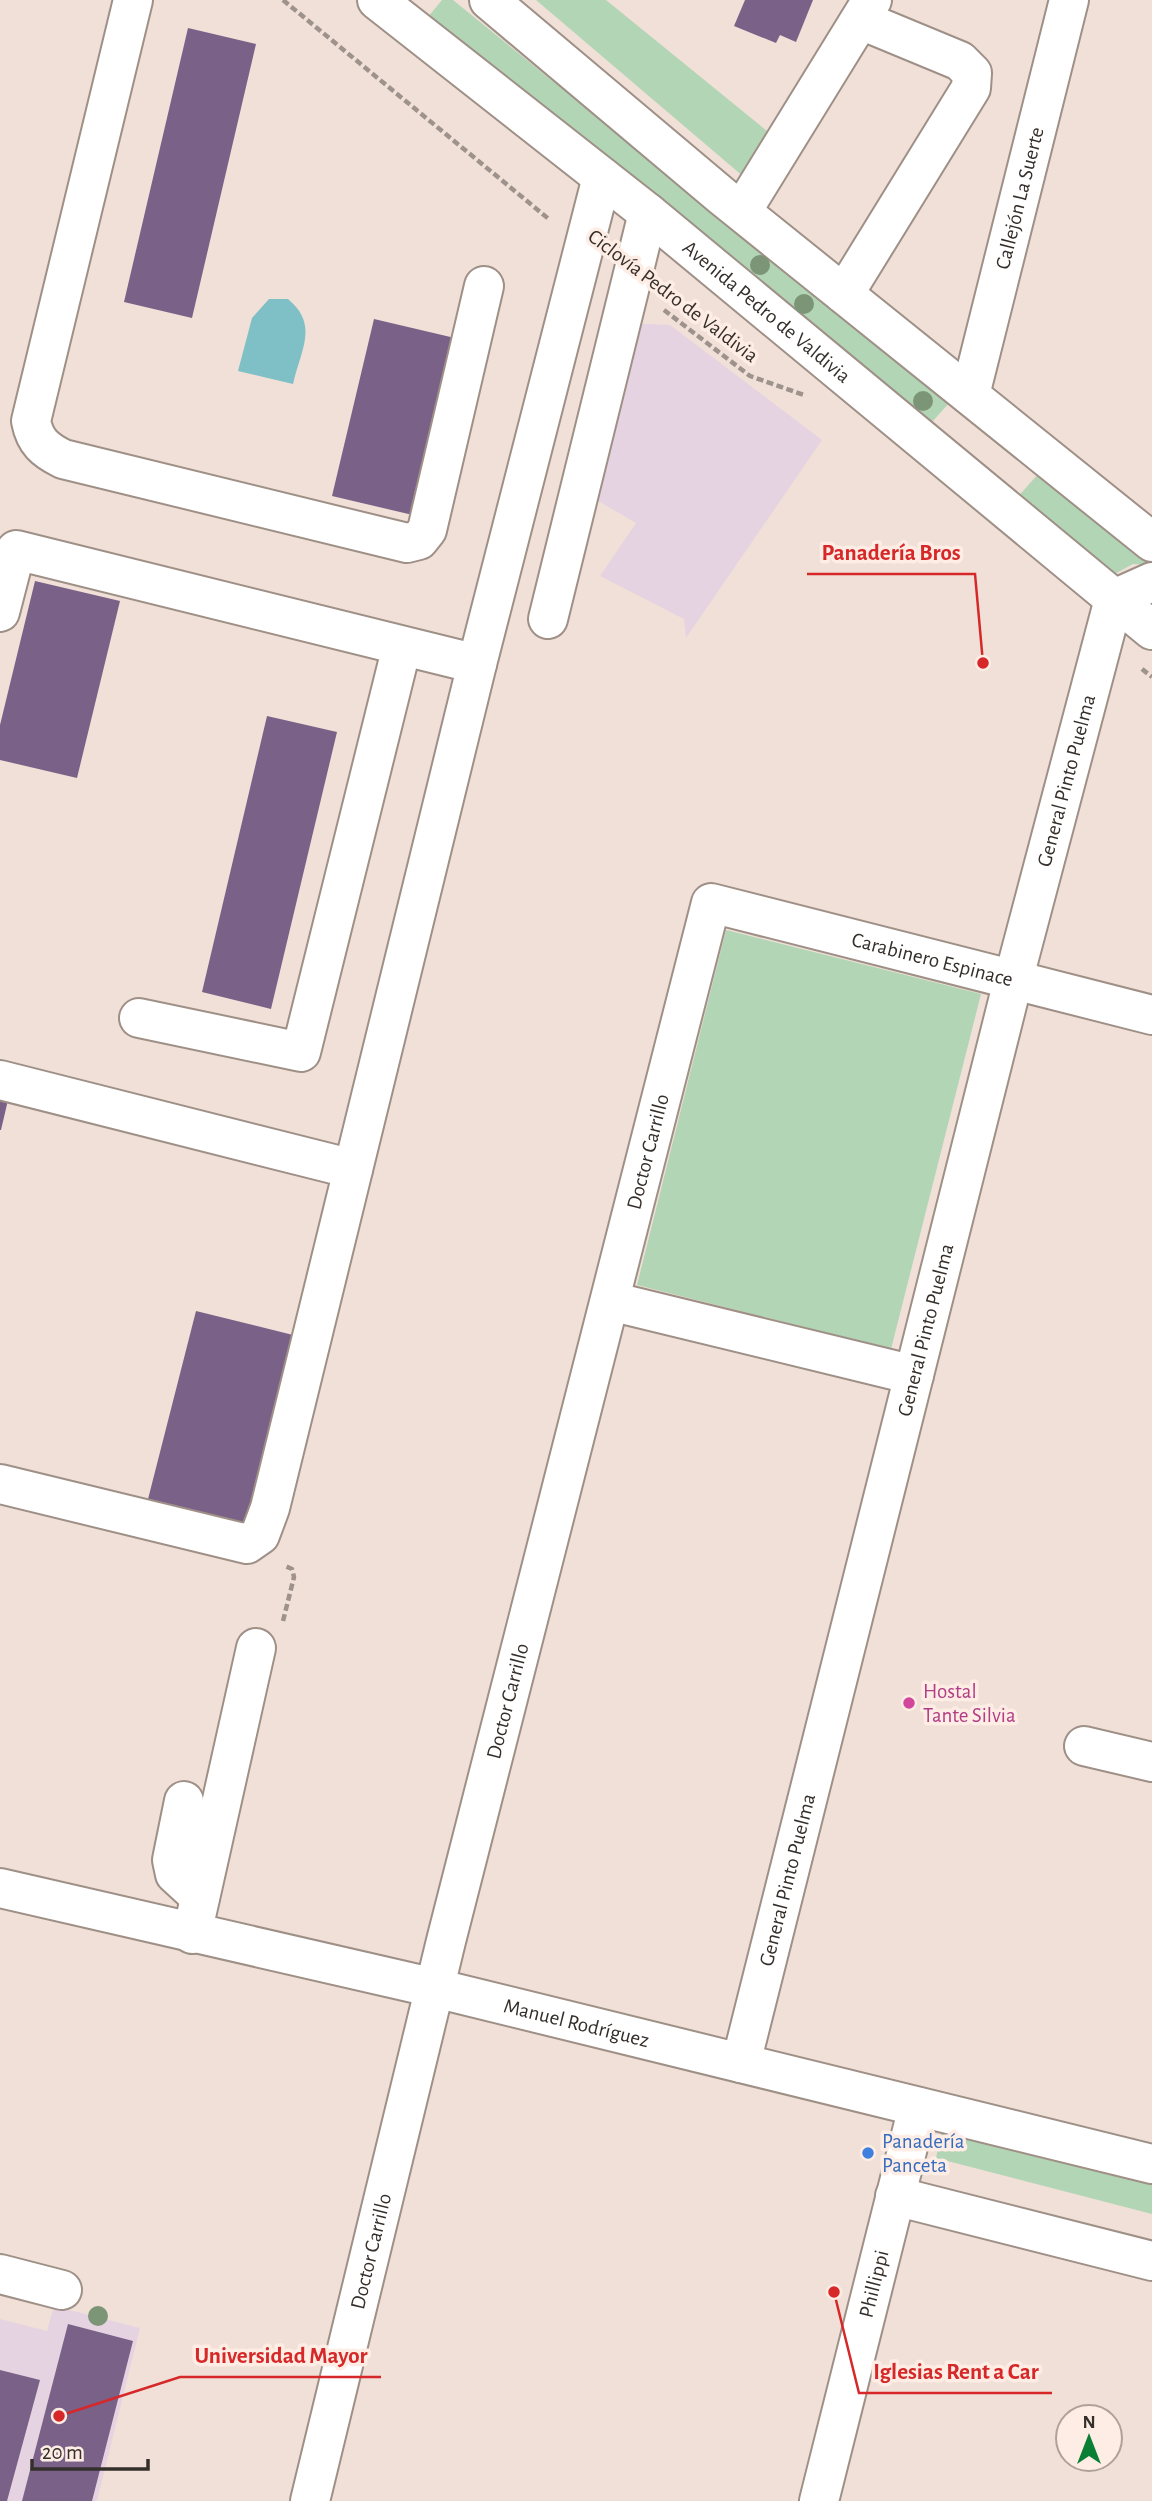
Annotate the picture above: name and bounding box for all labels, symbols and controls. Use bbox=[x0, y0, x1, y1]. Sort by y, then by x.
street label: Callejón La Suerte bbox=[991, 125, 1047, 271]
street label: Ciclovía Pedro de Valdivia bbox=[584, 225, 762, 367]
street label: Avenida Pedro de Valdivia bbox=[679, 236, 855, 387]
callout: Panadería Bros bbox=[807, 530, 975, 574]
text: Panadería Bros bbox=[821, 542, 961, 565]
street label: General Pinto Puelma bbox=[1033, 692, 1099, 869]
street label: Carabinero Espinace bbox=[850, 929, 1015, 990]
street label: Doctor Carrillo bbox=[623, 1092, 672, 1212]
street label: General Pinto Puelma bbox=[894, 1241, 957, 1418]
street label: Doctor Carrillo bbox=[482, 1641, 532, 1761]
place label: Hostal Tante Silvia bbox=[923, 1681, 1016, 1726]
marker: Hostal Tante Silvia bbox=[901, 1695, 917, 1711]
street label: General Pinto Puelma bbox=[755, 1791, 819, 1968]
street label: Manuel Rodríguez bbox=[502, 1995, 651, 2051]
place label: Panadería Panceta bbox=[882, 2131, 965, 2176]
marker: Panadería Panceta bbox=[860, 2145, 876, 2161]
street label: Doctor Carrillo bbox=[346, 2191, 395, 2311]
street label: Phillippi bbox=[855, 2248, 892, 2320]
callout: Universidad Mayor bbox=[180, 2333, 381, 2377]
text: Universidad Mayor bbox=[194, 2345, 368, 2368]
callout: Iglesias Rent a Car bbox=[859, 2349, 1052, 2393]
text: Iglesias Rent a Car bbox=[873, 2361, 1039, 2384]
north arrow bbox=[1054, 2403, 1124, 2473]
text: N bbox=[1082, 2413, 1096, 2432]
scale bar bbox=[32, 2428, 147, 2472]
text: 20 m bbox=[42, 2442, 83, 2463]

